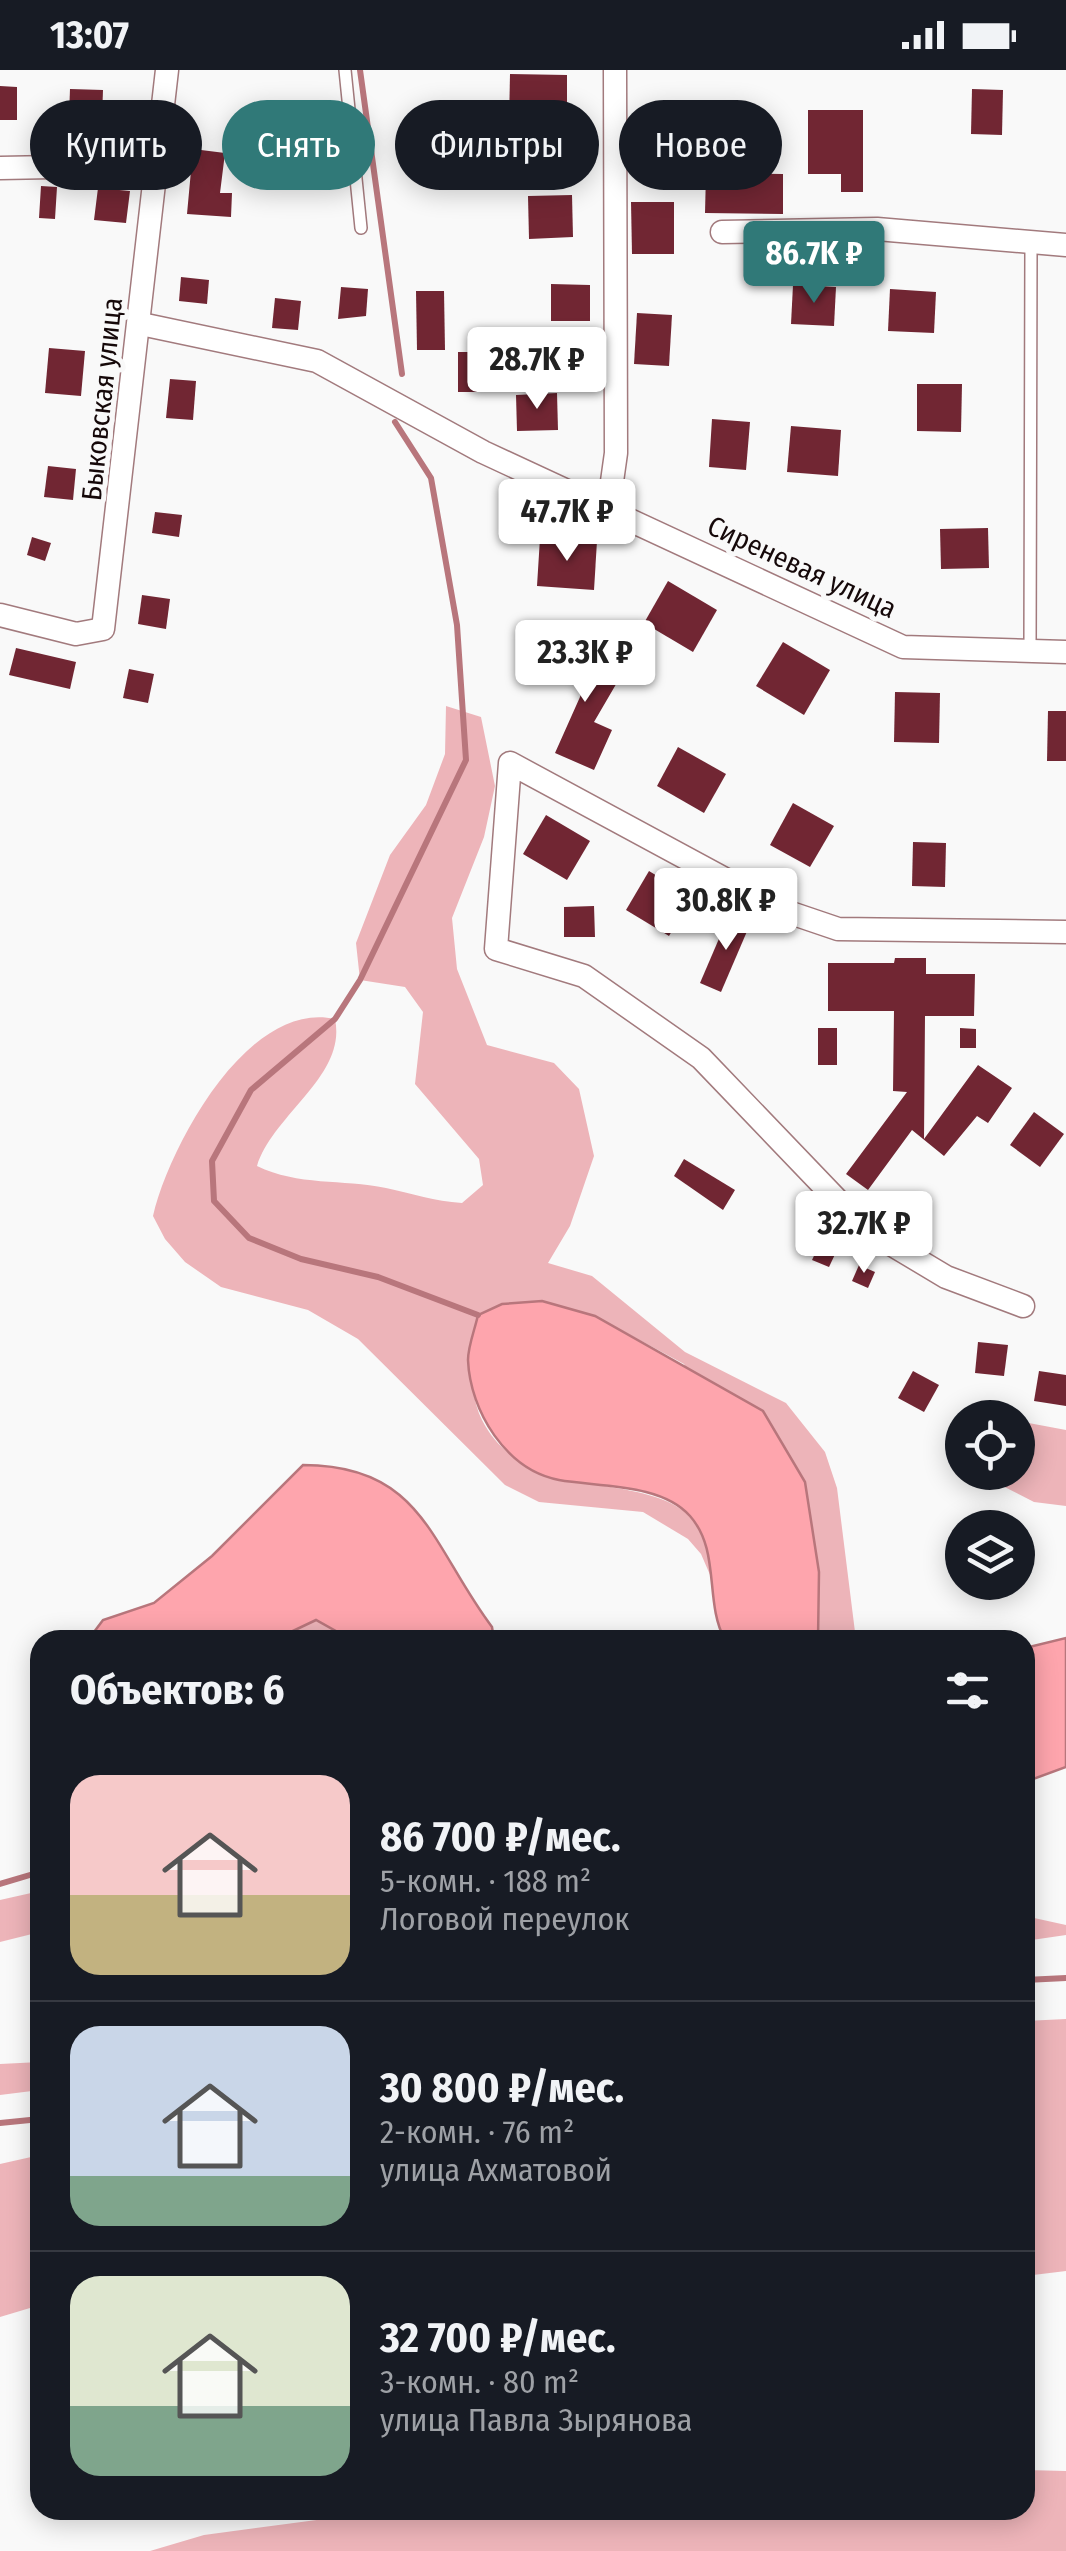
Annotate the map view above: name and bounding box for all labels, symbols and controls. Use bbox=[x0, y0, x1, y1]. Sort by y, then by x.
text: 13:07 bbox=[50, 12, 129, 58]
chip: Купить bbox=[30, 100, 202, 190]
chip: Снять bbox=[222, 100, 375, 190]
chip: Фильтры bbox=[395, 100, 599, 190]
chip: Новое bbox=[619, 100, 782, 190]
pin: 86.7K ₽ bbox=[722, 221, 906, 306]
text: 86.7K ₽ bbox=[765, 234, 863, 272]
street label: Быковская улица bbox=[75, 296, 129, 502]
pin: 28.7K ₽ bbox=[445, 327, 629, 412]
text: 28.7K ₽ bbox=[489, 340, 585, 378]
pin: 47.7K ₽ bbox=[475, 479, 659, 564]
text: 47.7K ₽ bbox=[521, 492, 613, 530]
street label: Сиреневая улица bbox=[702, 509, 902, 625]
pin: 23.3K ₽ bbox=[493, 620, 677, 705]
text: 23.3K ₽ bbox=[537, 633, 633, 671]
pin: 30.8K ₽ bbox=[634, 868, 818, 953]
text: 30.8K ₽ bbox=[676, 881, 776, 919]
pin: 32.7K ₽ bbox=[772, 1191, 956, 1276]
text: 32.7K ₽ bbox=[817, 1204, 911, 1242]
map controls bbox=[945, 1400, 1035, 1600]
button: locate bbox=[945, 1400, 1035, 1490]
button: layers bbox=[945, 1510, 1035, 1600]
icon: filters bbox=[940, 1663, 995, 1718]
text: Объектов: 6 bbox=[70, 1665, 284, 1715]
text: 86 700 ₽/мес. bbox=[380, 1812, 621, 1862]
icon: home bbox=[150, 1815, 270, 1935]
text: 5-комн. · 188 m² bbox=[380, 1862, 591, 1900]
text: Логовой переулок bbox=[380, 1900, 629, 1938]
text: 30 800 ₽/мес. bbox=[380, 2063, 624, 2113]
icon: home bbox=[150, 2066, 270, 2186]
text: 2-комн. · 76 m² bbox=[380, 2113, 574, 2151]
text: улица Ахматовой bbox=[380, 2151, 612, 2189]
text: 32 700 ₽/мес. bbox=[380, 2313, 616, 2363]
icon: home bbox=[150, 2316, 270, 2436]
text: 3-комн. · 80 m² bbox=[380, 2363, 579, 2401]
text: улица Павла Зырянова bbox=[380, 2401, 693, 2439]

